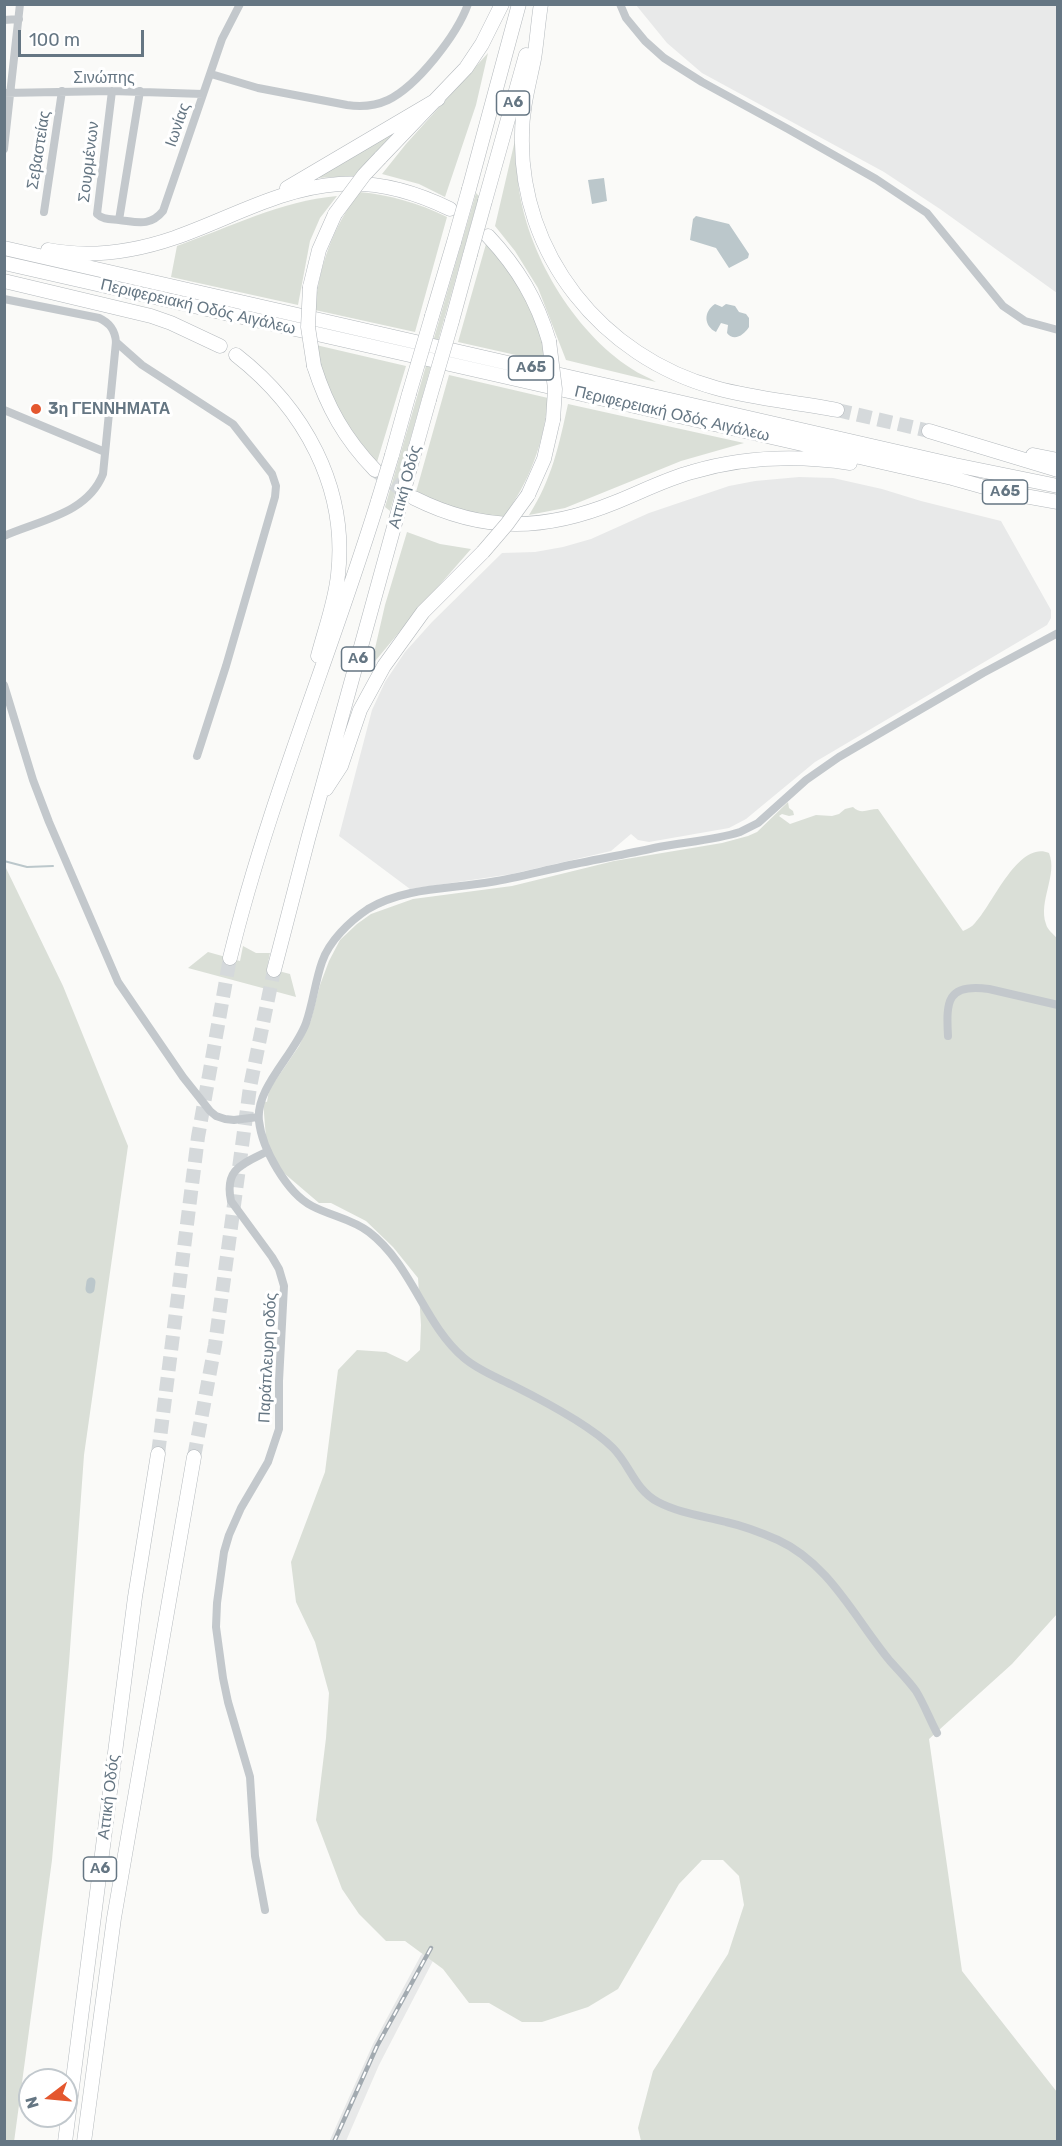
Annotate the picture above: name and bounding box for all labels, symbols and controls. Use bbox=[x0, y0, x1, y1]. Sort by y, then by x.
scale bar bbox=[21, 18, 147, 56]
text: 100 m bbox=[29, 29, 80, 51]
street label: Σινώπης bbox=[73, 68, 135, 88]
road number: Α6 bbox=[496, 91, 530, 115]
street label: Ιωνίας bbox=[162, 100, 194, 150]
street label: Σεβαστείας bbox=[23, 109, 55, 191]
street label: Σουρμένων bbox=[75, 120, 103, 204]
street label: Περιφερειακή Οδός Αιγάλεω bbox=[99, 275, 297, 339]
road number: Α65 bbox=[508, 356, 554, 380]
street label: Περιφερειακή Οδός Αιγάλεω bbox=[573, 382, 771, 446]
place label: 3η ΓΕΝΝΗΜΑΤΑ bbox=[48, 399, 170, 419]
marker: 3η ΓΕΝΝΗΜΑΤΑ bbox=[29, 402, 43, 416]
street label: Αττική Οδός bbox=[385, 443, 425, 531]
road number: Α65 bbox=[982, 480, 1028, 504]
road number: Α6 bbox=[342, 647, 374, 671]
street label: Παράπλευρη οδός bbox=[255, 1292, 281, 1424]
street label: Αττική Οδός bbox=[94, 1753, 124, 1841]
road number: Α6 bbox=[84, 1857, 116, 1881]
north arrow bbox=[18, 2068, 78, 2128]
text: N bbox=[21, 2094, 43, 2111]

